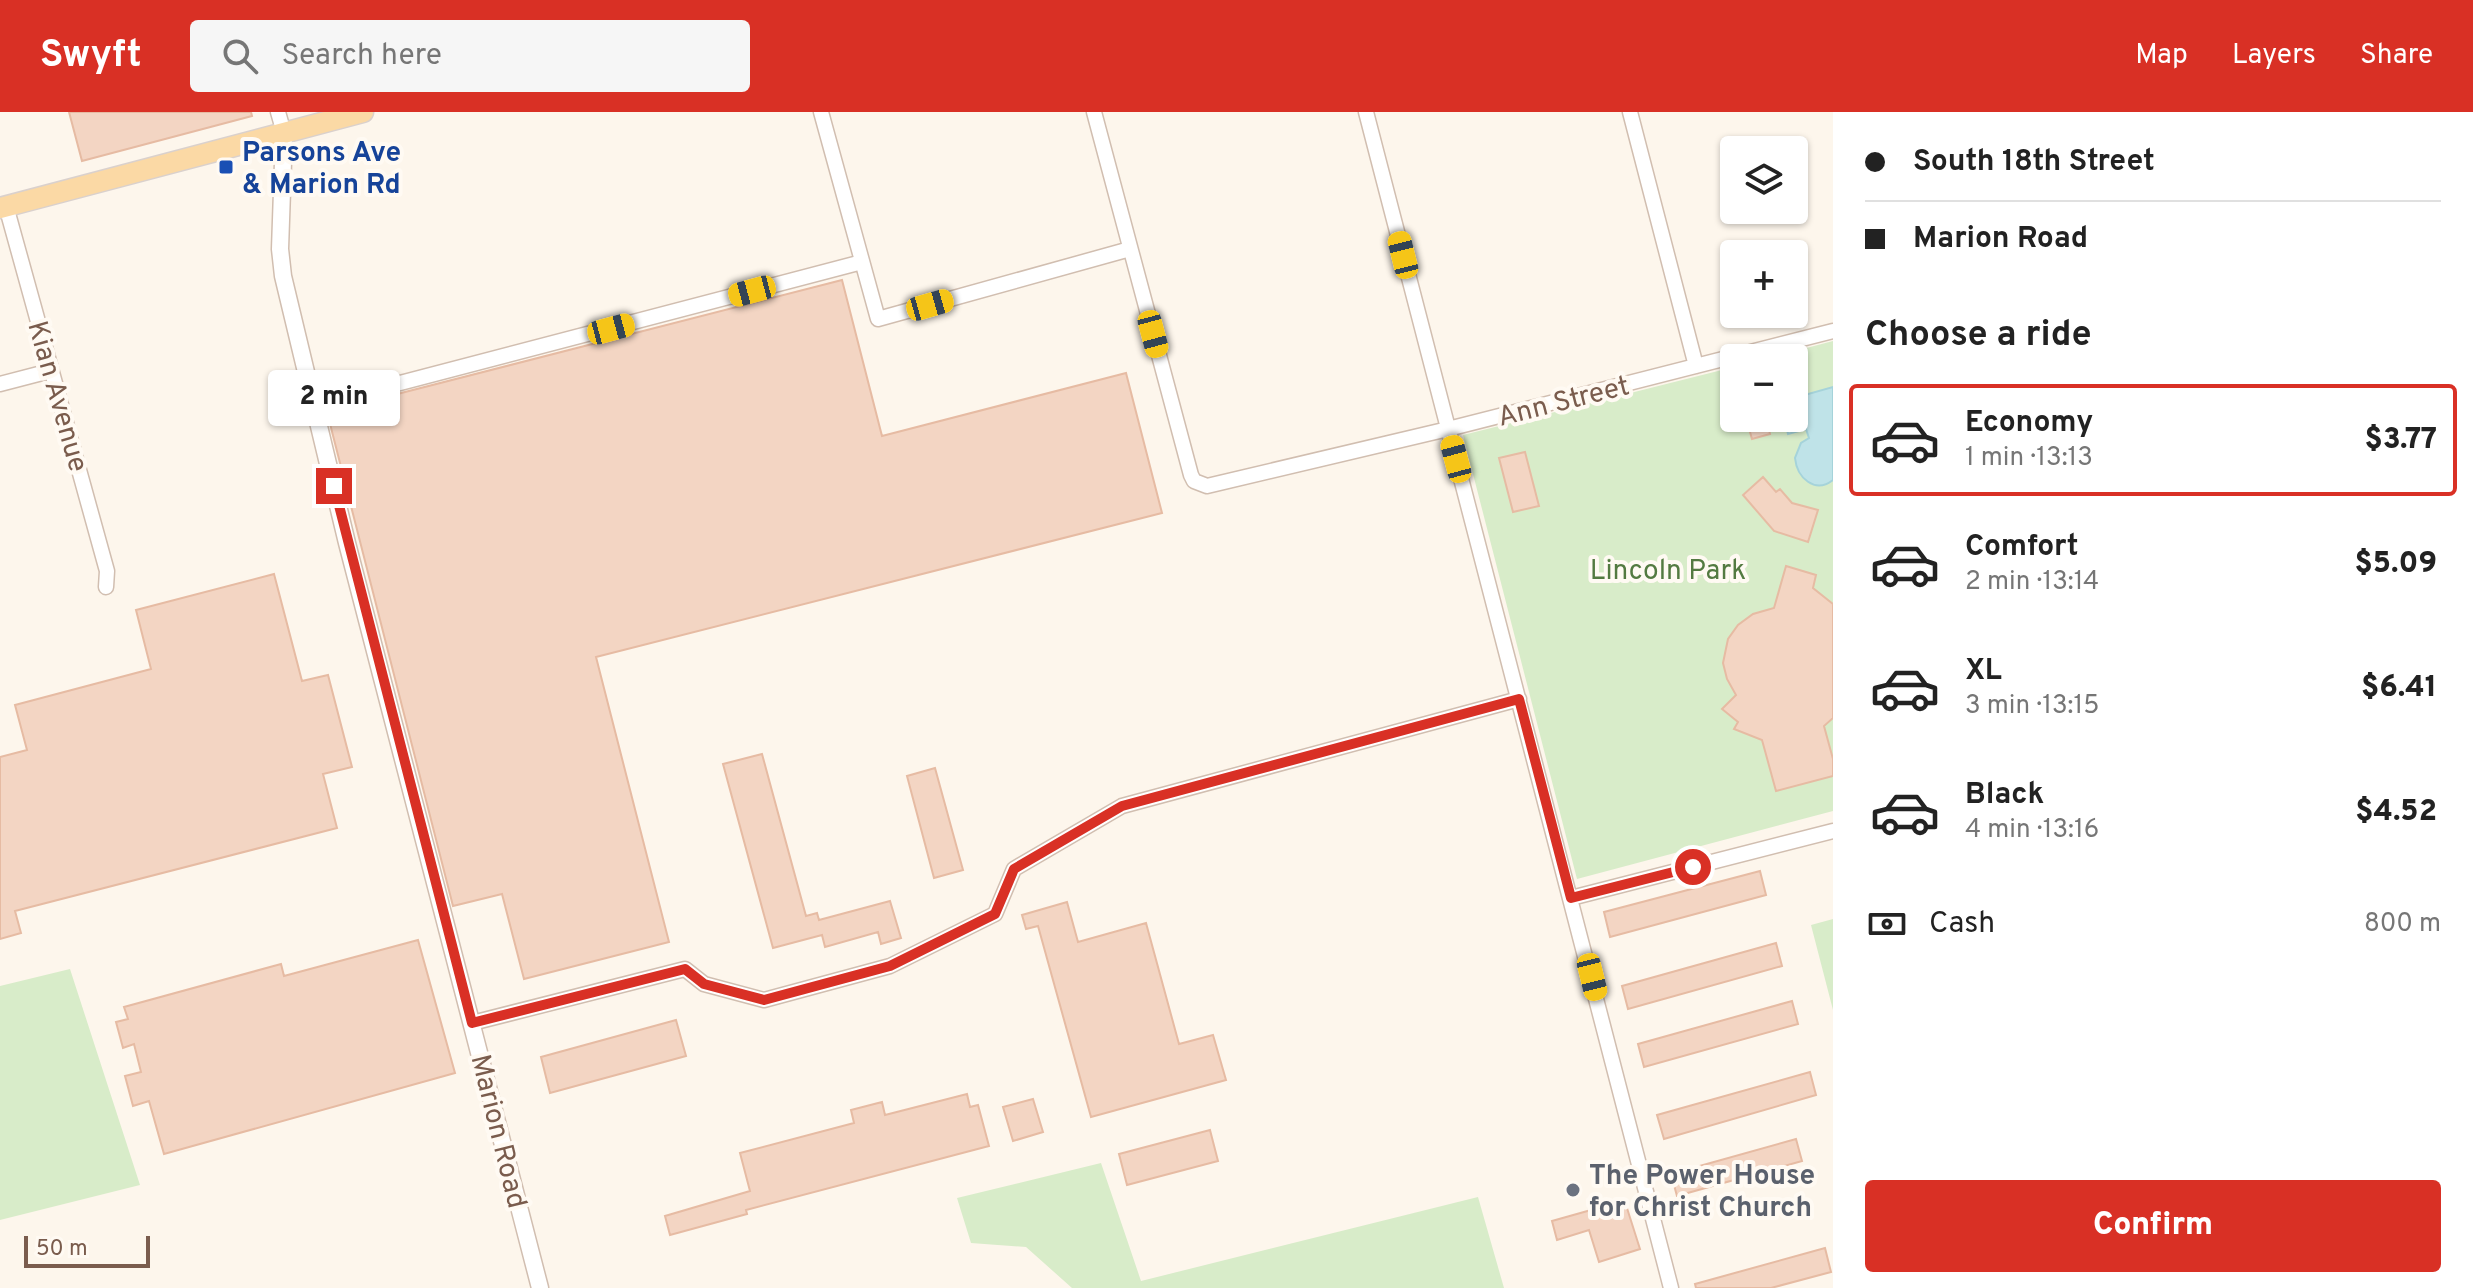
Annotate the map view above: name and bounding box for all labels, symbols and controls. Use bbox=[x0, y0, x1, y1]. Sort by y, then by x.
search box bbox=[190, 20, 750, 92]
text: Swyft bbox=[40, 32, 142, 81]
icon: search bbox=[218, 34, 262, 78]
text: Search here bbox=[282, 38, 442, 75]
text: Map bbox=[2135, 38, 2188, 74]
text: Layers bbox=[2232, 38, 2316, 74]
text: Share bbox=[2360, 38, 2433, 74]
place label: Parsons Ave & Marion Rd bbox=[242, 136, 401, 204]
map controls bbox=[1720, 136, 1808, 432]
button: layers bbox=[1720, 136, 1808, 224]
text: South 18th Street bbox=[1913, 144, 2155, 181]
marker: Parsons Ave & Marion Rd bbox=[217, 158, 235, 176]
text: Marion Road bbox=[1913, 221, 2088, 258]
car bbox=[1386, 229, 1420, 281]
button: + bbox=[1720, 240, 1808, 328]
car bbox=[726, 273, 778, 309]
car bbox=[904, 287, 956, 323]
car bbox=[1135, 308, 1171, 360]
car bbox=[585, 311, 637, 347]
text: Choose a ride bbox=[1865, 313, 2091, 359]
street label: Kian Avenue bbox=[17, 317, 95, 477]
button: − bbox=[1720, 344, 1808, 432]
street label: Ann Street bbox=[1494, 369, 1633, 437]
callout: 2 min bbox=[268, 370, 400, 426]
text: 2 min bbox=[300, 381, 368, 414]
icon: car bbox=[1869, 404, 1941, 476]
text: Economy bbox=[1965, 405, 2093, 442]
text: $3.77 bbox=[2365, 422, 2437, 459]
car bbox=[1438, 433, 1474, 485]
text: 1 min · 13:13 bbox=[1965, 442, 2093, 475]
route end bbox=[316, 468, 352, 504]
icon: car bbox=[1869, 528, 1941, 600]
text: Comfort bbox=[1965, 529, 2078, 566]
text: $5.09 bbox=[2355, 546, 2437, 583]
park label: Lincoln Park bbox=[1590, 554, 1746, 590]
text: 2 min · 13:14 bbox=[1965, 566, 2099, 599]
icon: car bbox=[1869, 652, 1941, 724]
text: XL bbox=[1965, 653, 2002, 690]
text: $6.41 bbox=[2361, 670, 2437, 707]
text: 3 min · 13:15 bbox=[1965, 690, 2099, 723]
icon: car bbox=[1869, 776, 1941, 848]
text: Black bbox=[1965, 777, 2044, 814]
text: $4.52 bbox=[2355, 794, 2437, 831]
text: 4 min · 13:16 bbox=[1965, 814, 2099, 847]
route start bbox=[1675, 849, 1711, 885]
icon: cash bbox=[1865, 902, 1909, 946]
text: Cash bbox=[1929, 906, 1995, 943]
text: 800 m bbox=[2364, 908, 2441, 941]
car bbox=[1575, 951, 1609, 1003]
street label: Marion Road bbox=[461, 1051, 534, 1212]
place label: The Power House for Christ Church bbox=[1589, 1159, 1815, 1227]
button: Confirm bbox=[1865, 1180, 2441, 1272]
marker: The Power House for Christ Church bbox=[1564, 1181, 1582, 1199]
scale bar bbox=[24, 1232, 150, 1268]
text: 50 m bbox=[36, 1236, 88, 1263]

